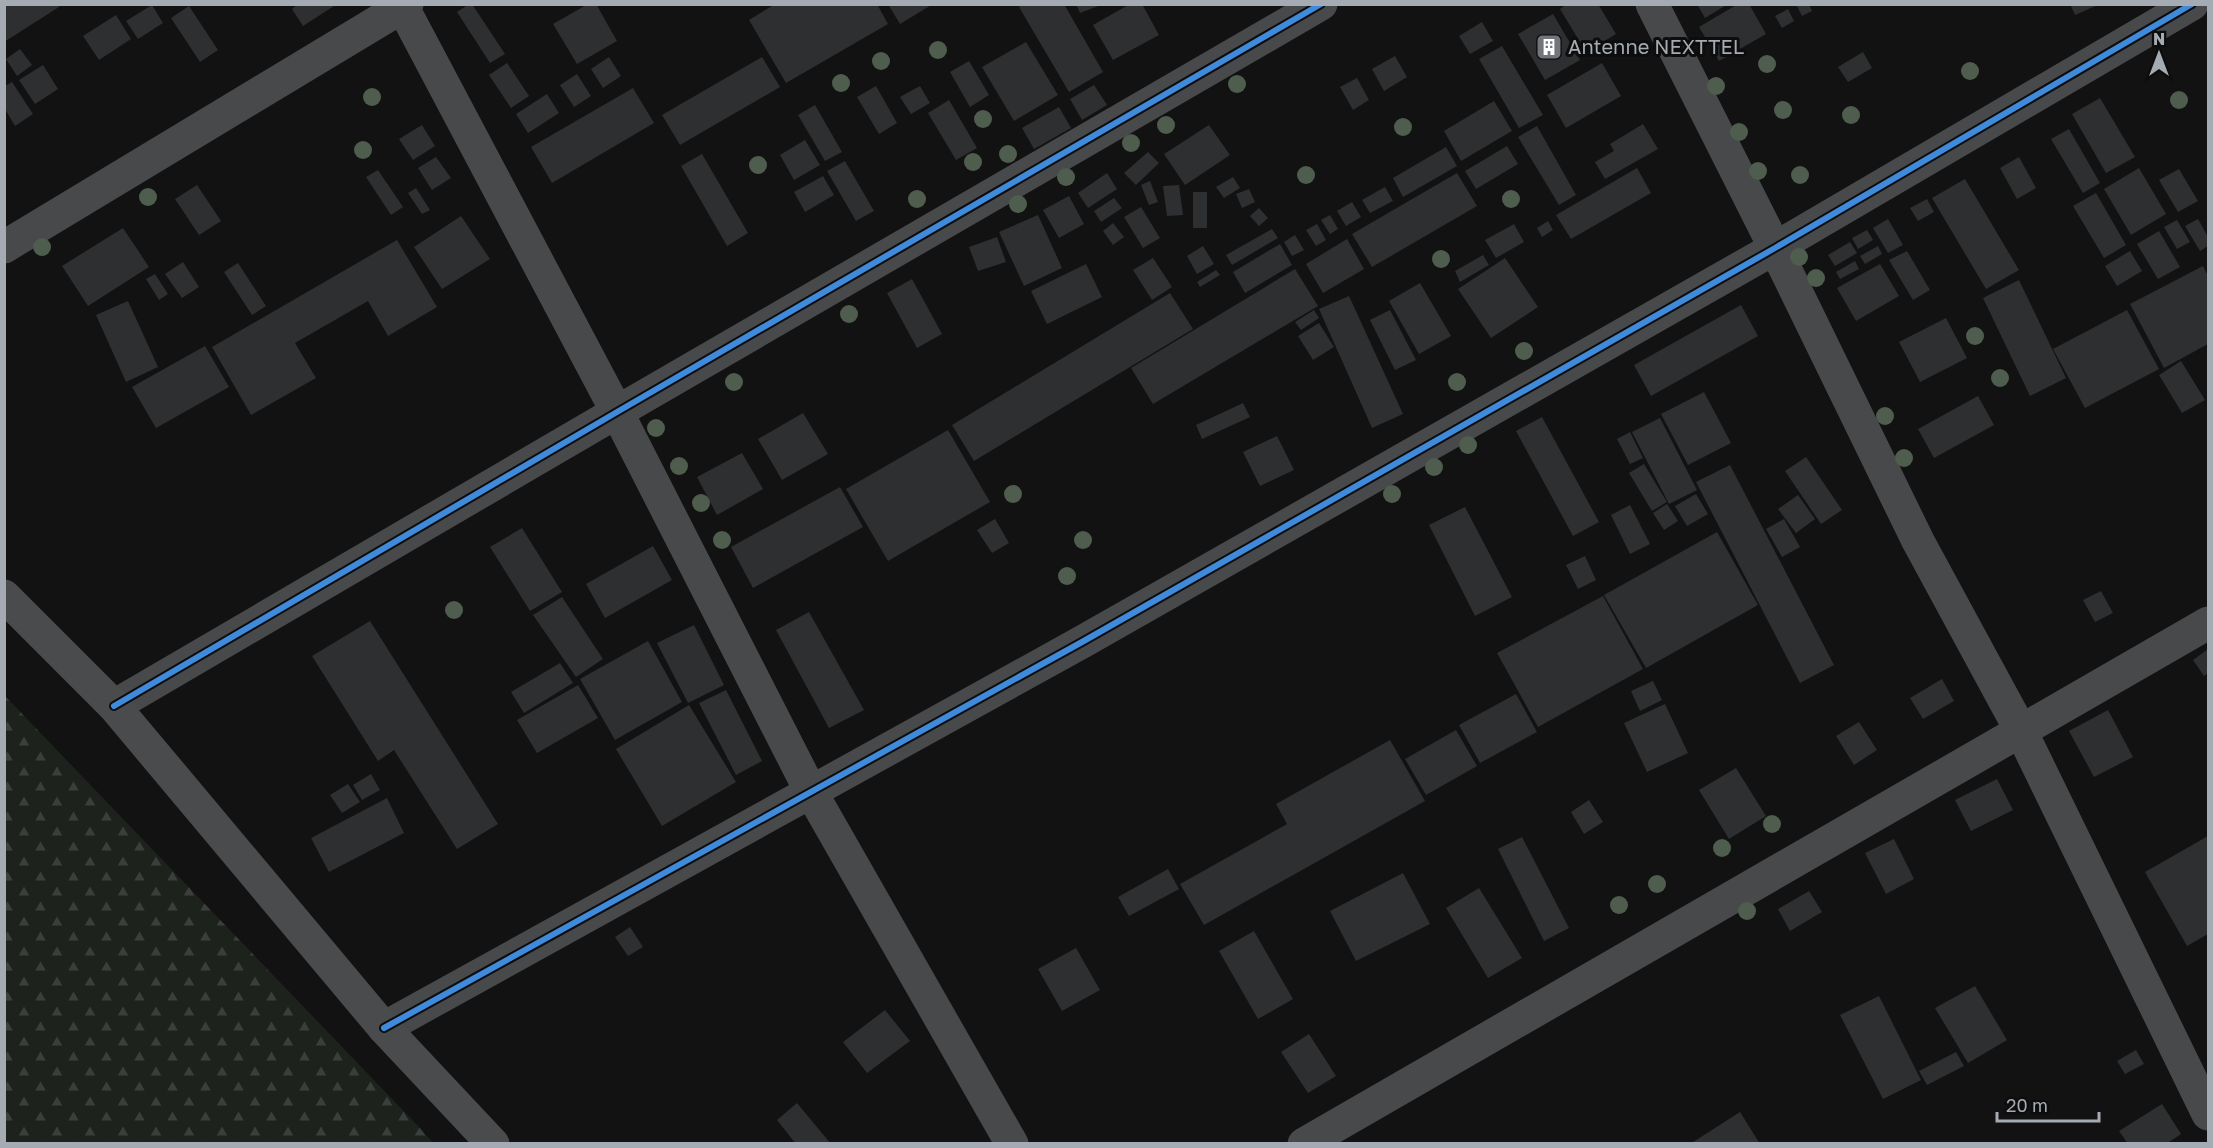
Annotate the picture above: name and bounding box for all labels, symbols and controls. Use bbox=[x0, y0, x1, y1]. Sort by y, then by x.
north arrow bbox=[2129, 24, 2189, 84]
text: N bbox=[2153, 29, 2165, 49]
building icon: Antenne NEXTTEL bbox=[1534, 32, 1564, 62]
place label: Antenne NEXTTEL bbox=[1568, 34, 1744, 58]
scale bar bbox=[1997, 1085, 2099, 1123]
text: 20 m bbox=[2006, 1094, 2048, 1116]

